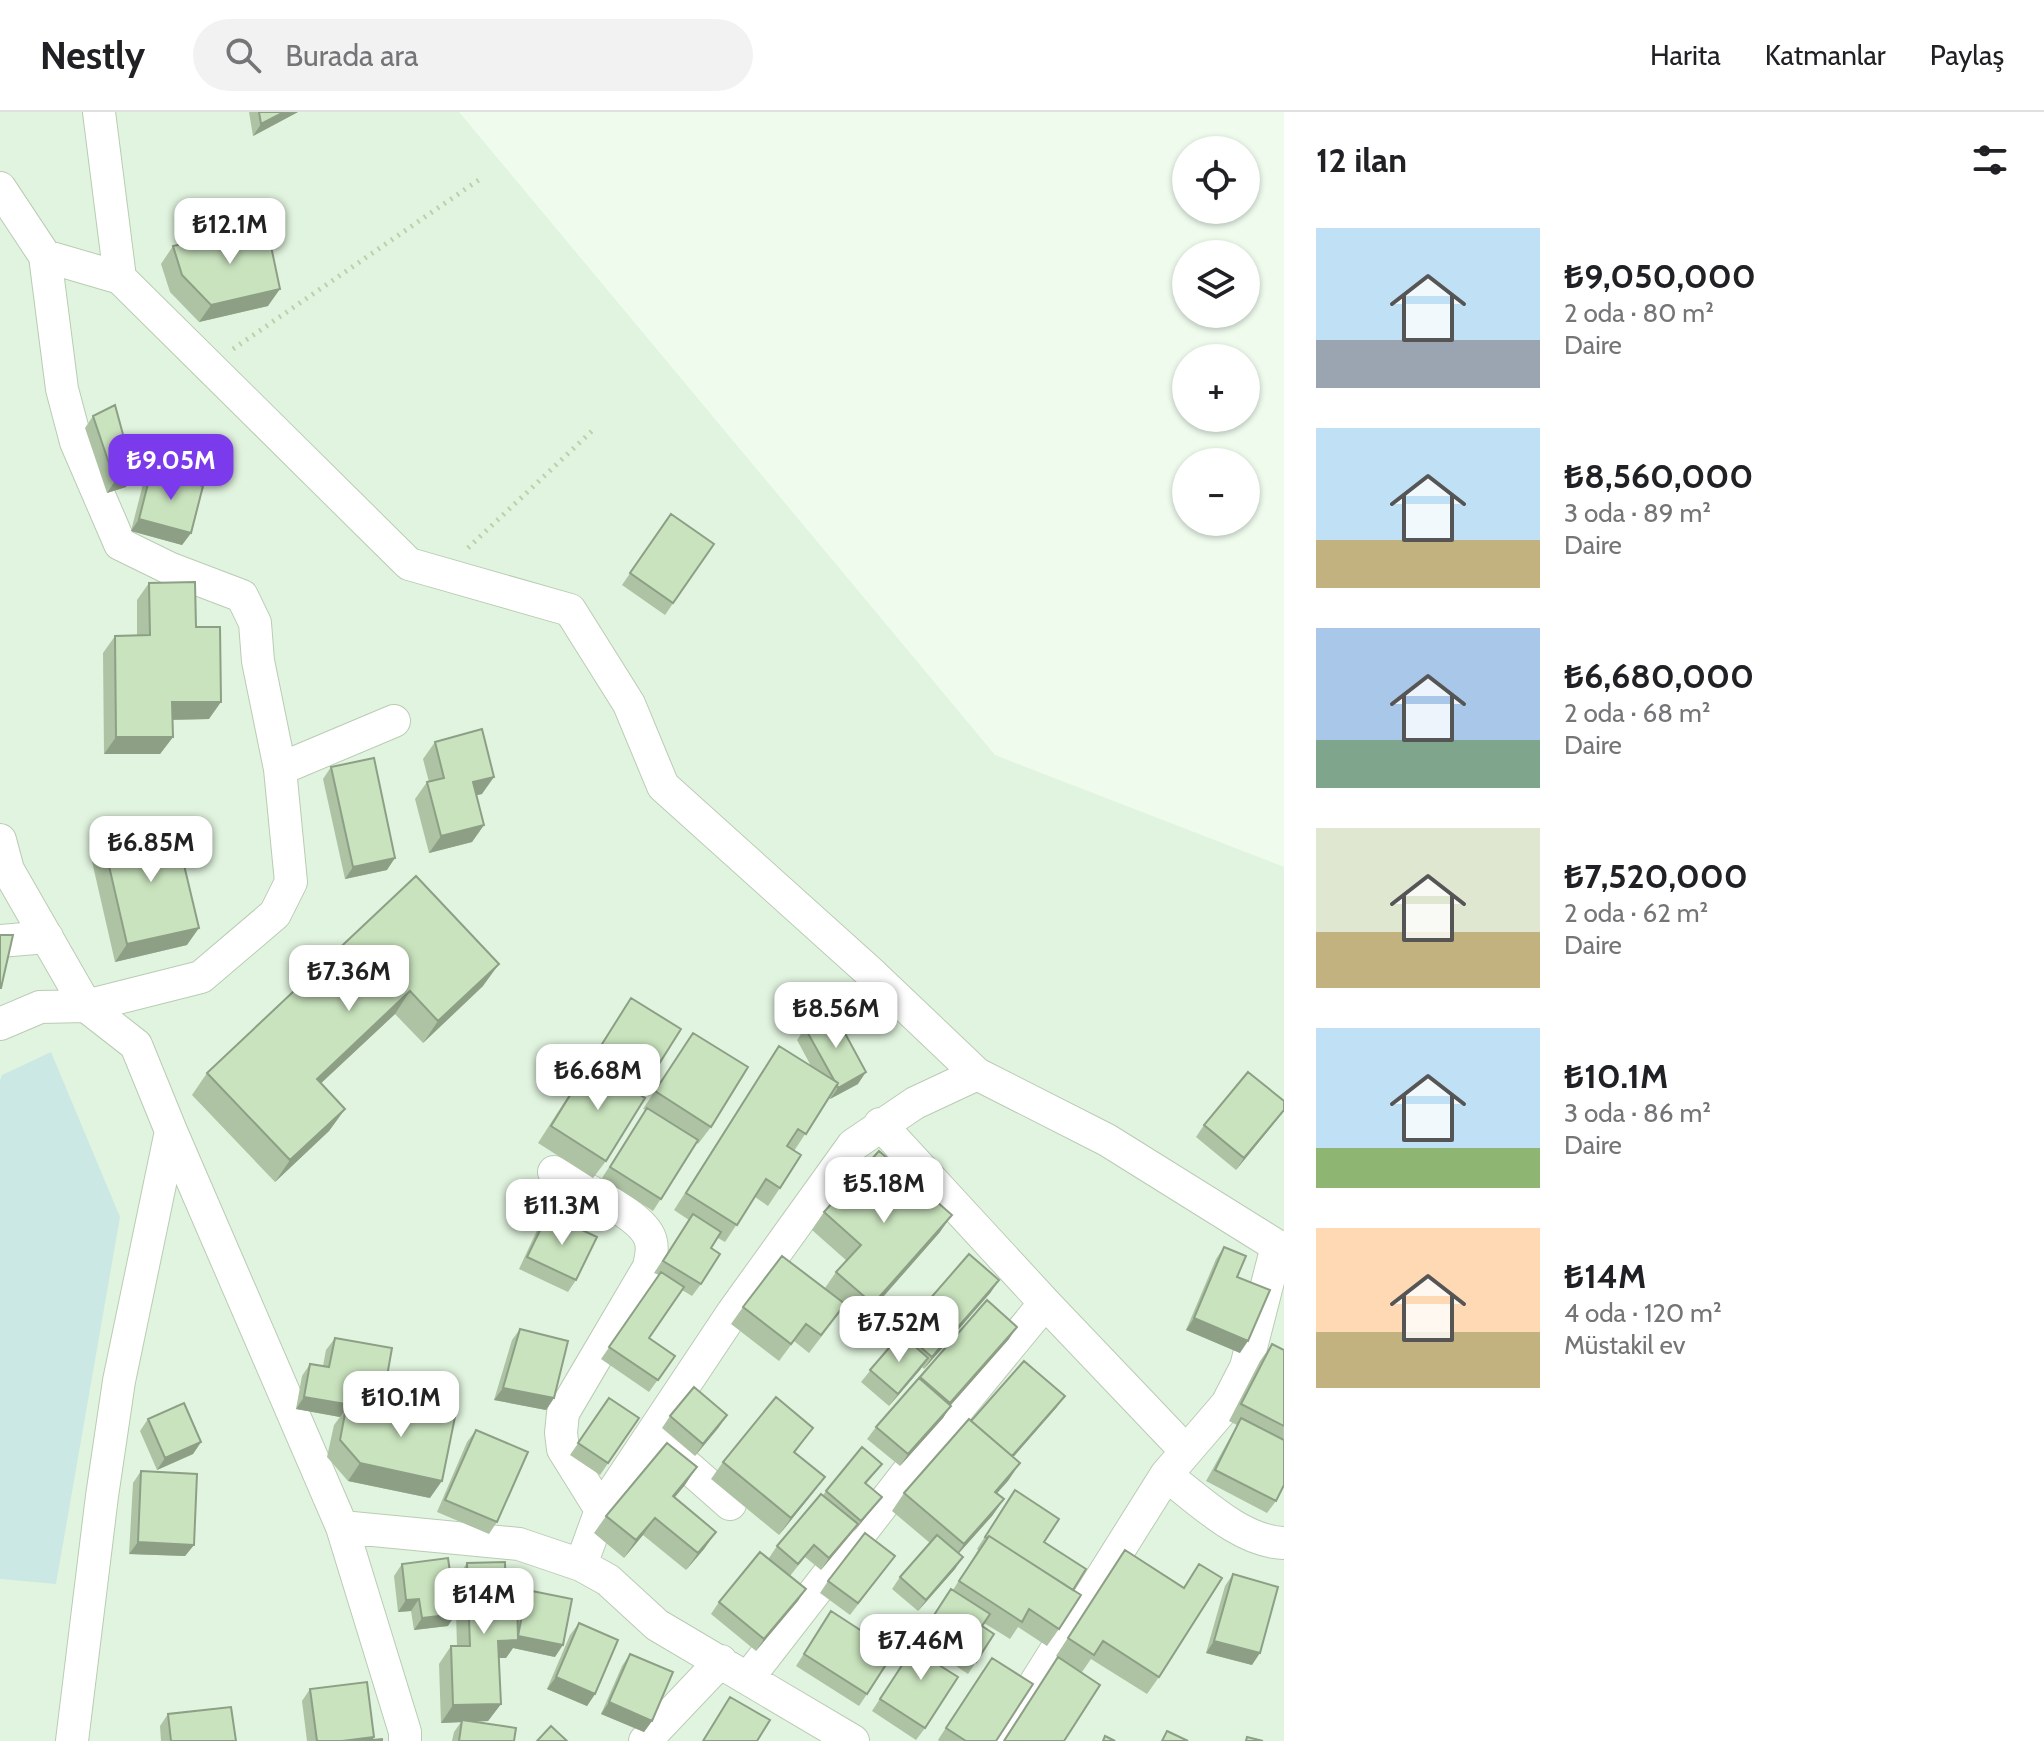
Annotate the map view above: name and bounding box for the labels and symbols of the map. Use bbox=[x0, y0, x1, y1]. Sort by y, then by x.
pin: ₺12.1M bbox=[165, 198, 295, 266]
pin: ₺9.05M bbox=[106, 434, 236, 502]
pin: ₺6.85M bbox=[86, 816, 216, 884]
pin: ₺7.36M bbox=[284, 945, 414, 1013]
pin: ₺8.56M bbox=[771, 982, 901, 1050]
pin: ₺6.68M bbox=[533, 1044, 663, 1112]
pin: ₺5.18M bbox=[819, 1157, 949, 1225]
pin: ₺11.3M bbox=[497, 1179, 627, 1247]
pin: ₺7.52M bbox=[834, 1296, 964, 1364]
pin: ₺10.1M bbox=[336, 1371, 466, 1439]
pin: ₺14M bbox=[437, 1568, 531, 1636]
pin: ₺7.46M bbox=[856, 1614, 986, 1682]

